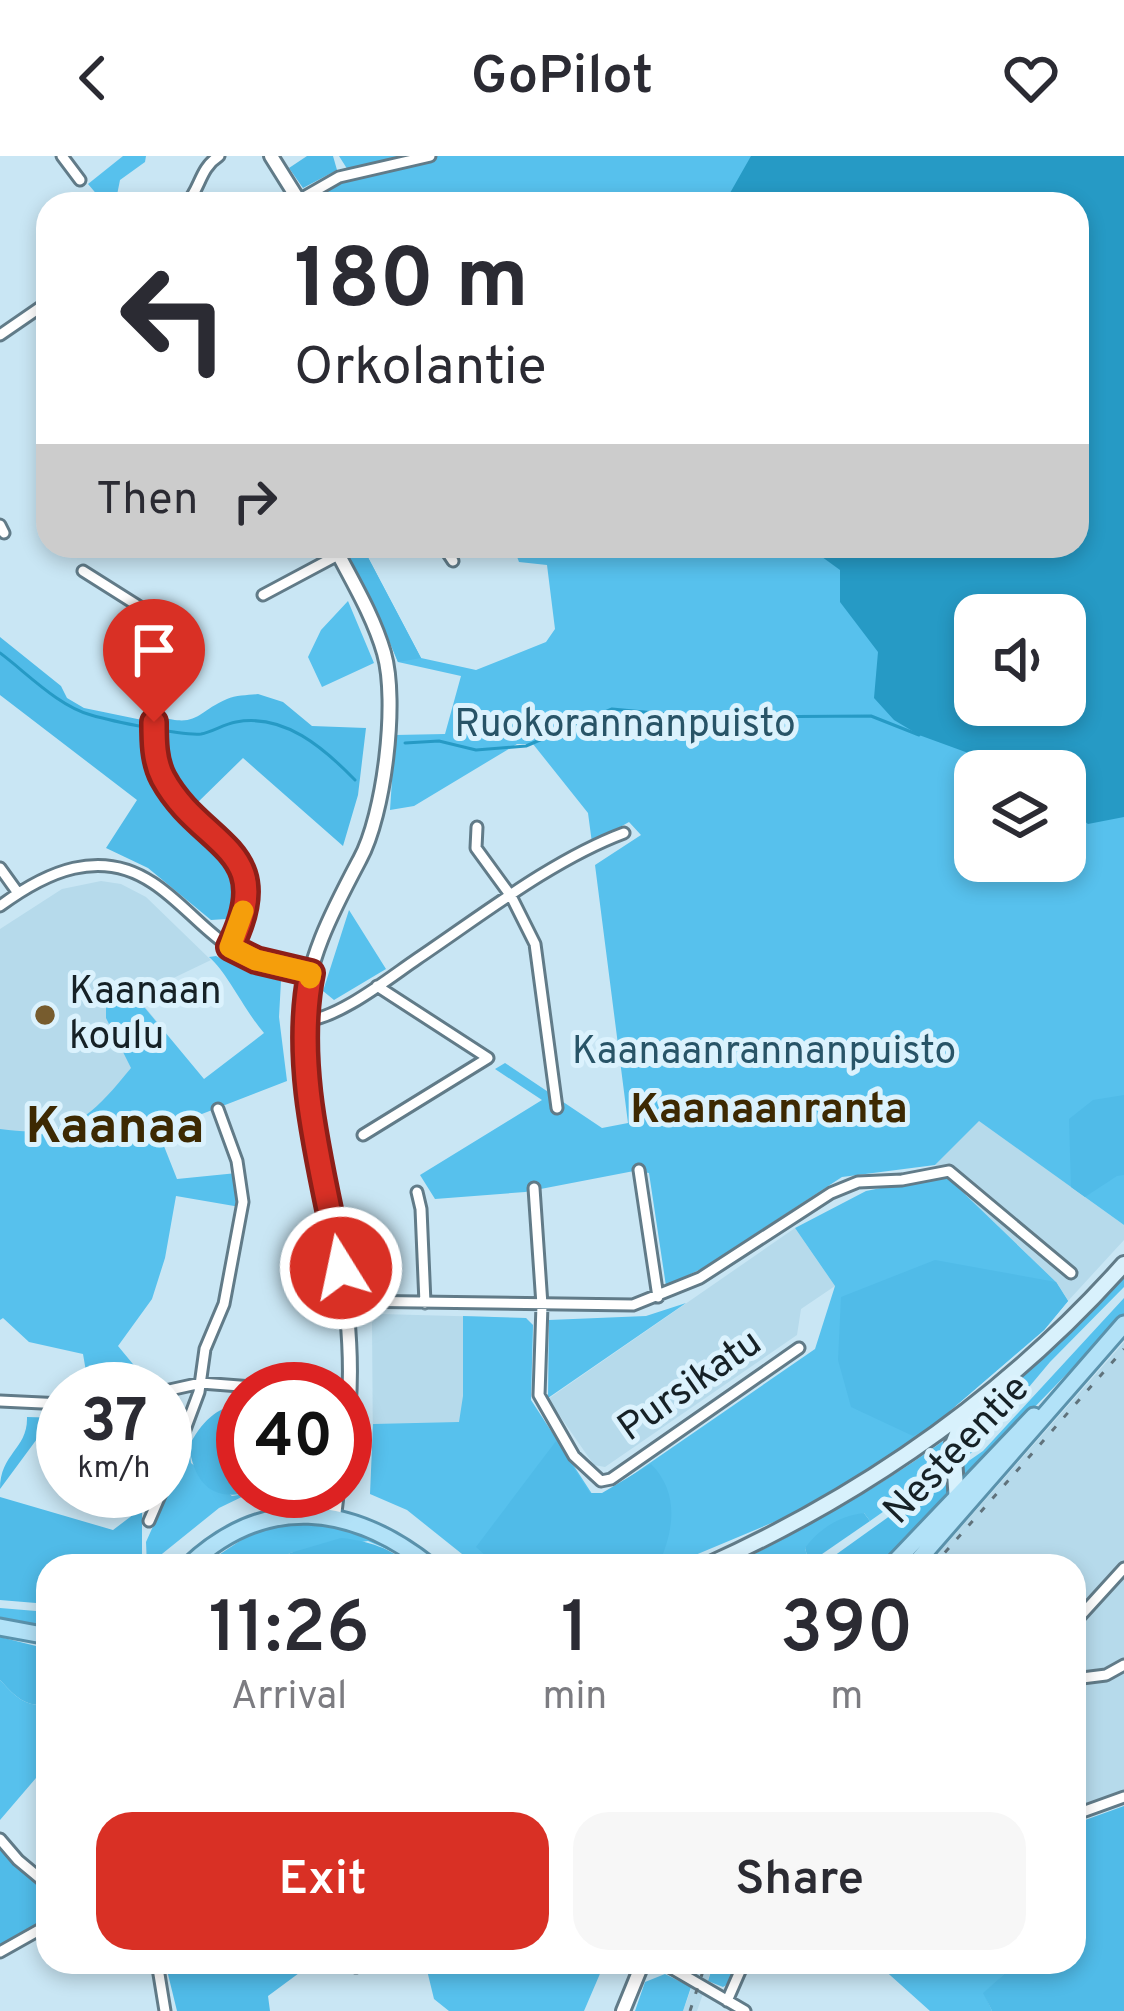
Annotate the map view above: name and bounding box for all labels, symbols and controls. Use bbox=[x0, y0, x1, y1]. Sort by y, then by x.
text: GoPilot bbox=[471, 44, 653, 113]
icon: back bbox=[60, 45, 126, 111]
icon: heart bbox=[998, 45, 1064, 111]
text: 180 m bbox=[294, 231, 529, 337]
icon: left bbox=[96, 240, 252, 396]
text: Orkolantie bbox=[294, 335, 547, 404]
icon: right bbox=[222, 468, 288, 534]
text: Then bbox=[96, 473, 198, 530]
map controls bbox=[954, 594, 1086, 882]
button: sound bbox=[954, 594, 1086, 726]
pin bbox=[103, 599, 205, 722]
icon: arrive bbox=[121, 617, 187, 683]
park label: Ruokorannanpuisto bbox=[454, 702, 796, 751]
button: layers bbox=[954, 750, 1086, 882]
place label: Kaanaan koulu bbox=[69, 969, 222, 1063]
marker: Kaanaan koulu bbox=[32, 1002, 58, 1028]
park label: Kaanaanrannanpuisto bbox=[572, 1029, 956, 1078]
district label: Kaanaanranta bbox=[630, 1085, 908, 1138]
district label: Kaanaa bbox=[25, 1097, 205, 1162]
position arrow bbox=[278, 1205, 404, 1331]
street label: Pursikatu bbox=[610, 1320, 772, 1454]
speed limit sign: 40 bbox=[216, 1362, 372, 1518]
street label: Nesteentie bbox=[874, 1366, 1042, 1536]
text: 37 bbox=[80, 1387, 148, 1463]
text: km/h bbox=[78, 1451, 150, 1488]
text: 11:26 bbox=[209, 1586, 370, 1678]
text: 1 bbox=[561, 1586, 589, 1678]
text: 390 bbox=[780, 1586, 913, 1678]
text: Arrival bbox=[231, 1674, 347, 1723]
text: min bbox=[542, 1674, 607, 1723]
text: m bbox=[830, 1674, 863, 1723]
button: Exit bbox=[96, 1812, 549, 1950]
button: Share bbox=[573, 1812, 1026, 1950]

